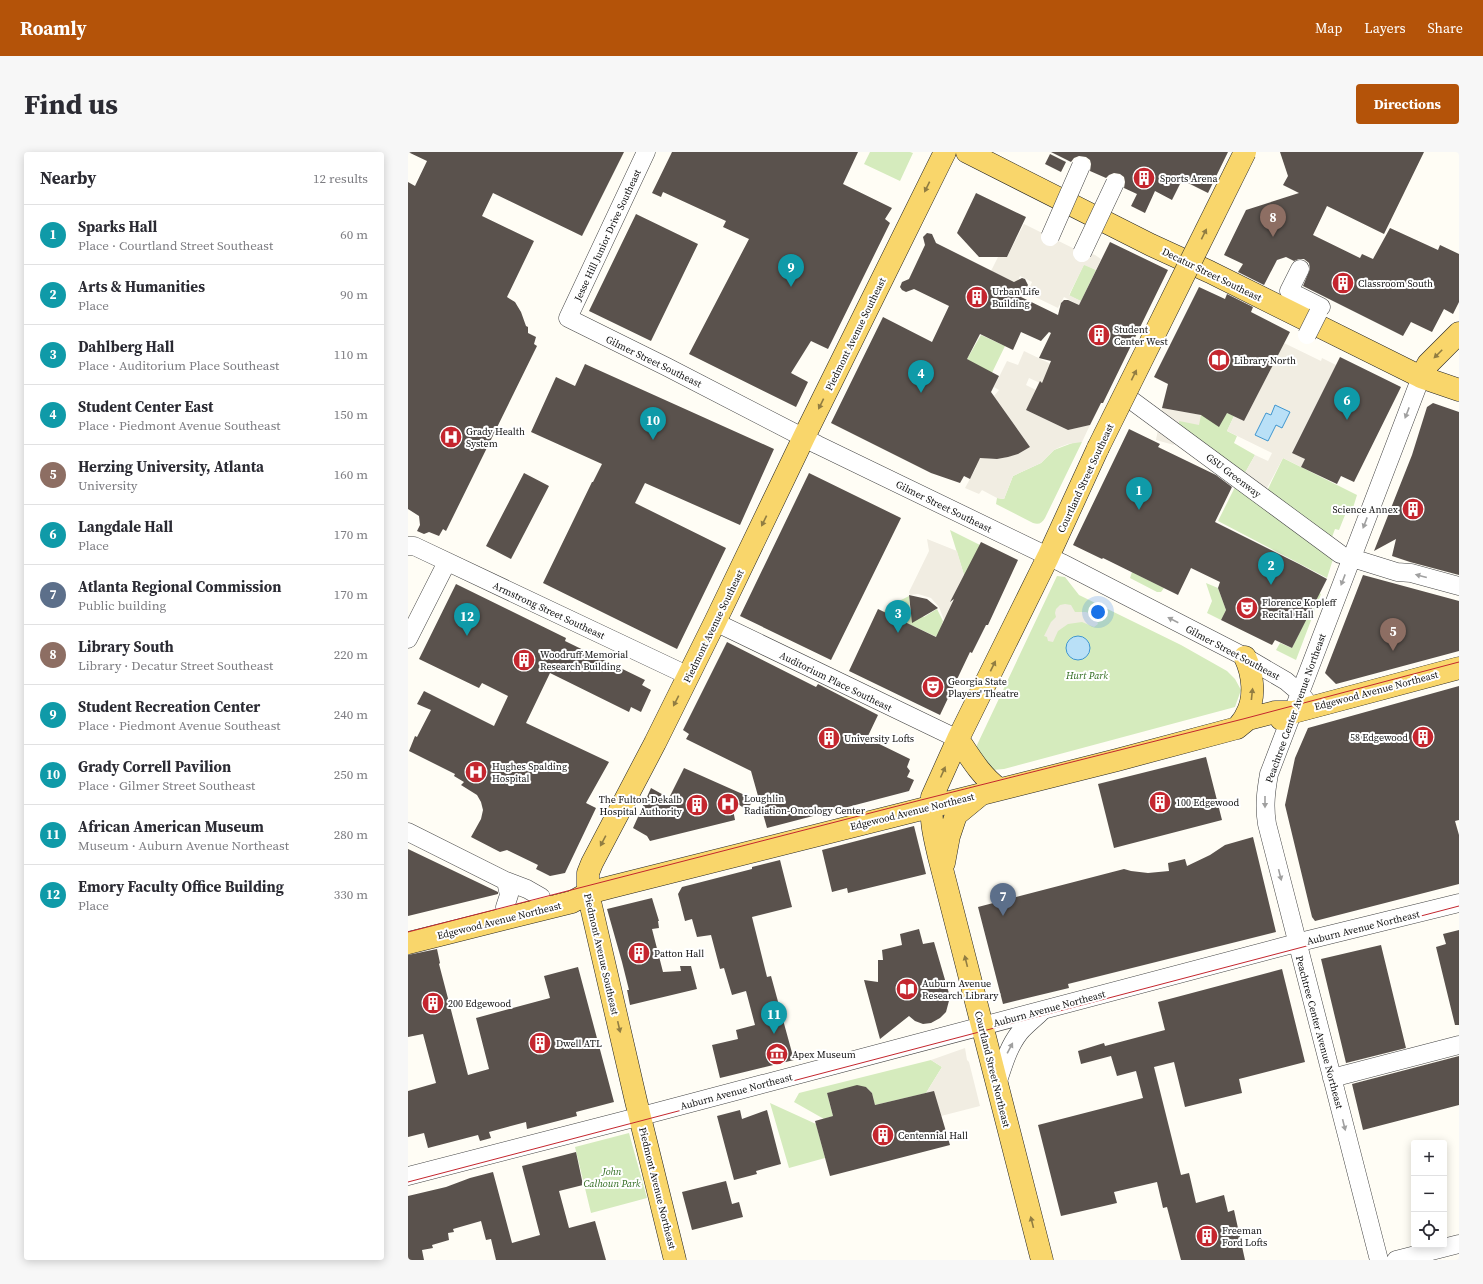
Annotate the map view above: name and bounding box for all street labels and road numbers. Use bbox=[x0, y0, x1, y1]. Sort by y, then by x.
street label: Jesse Hill Junior Drive Southeast bbox=[571, 167, 644, 304]
street label: Decatur Street Southeast bbox=[1160, 245, 1264, 305]
street label: Piedmont Avenue Southeast bbox=[822, 275, 889, 393]
street label: Gilmer Street Southeast bbox=[604, 333, 704, 391]
street label: Courtland Street Southeast bbox=[1054, 421, 1117, 535]
street label: GSU Greenway bbox=[1204, 450, 1265, 501]
street label: Gilmer Street Southeast bbox=[894, 478, 994, 536]
street label: Piedmont Avenue Southeast bbox=[680, 567, 747, 685]
street label: Armstrong Street Southeast bbox=[491, 579, 608, 642]
street label: Gilmer Street Southeast bbox=[1183, 622, 1283, 683]
street label: Peachtree Center Avenue Northeast bbox=[1262, 631, 1329, 785]
street label: Auditorium Place Southeast bbox=[777, 649, 895, 715]
street label: Edgewood Avenue Northeast bbox=[1313, 668, 1440, 713]
street label: Edgewood Avenue Northeast bbox=[849, 790, 976, 833]
street label: Piedmont Avenue Southeast bbox=[581, 892, 622, 1017]
street label: Edgewood Avenue Northeast bbox=[436, 899, 563, 942]
street label: Auburn Avenue Northeast bbox=[1305, 907, 1422, 948]
street label: Peachtree Center Avenue Northeast bbox=[1293, 954, 1346, 1111]
street label: Auburn Avenue Northeast bbox=[992, 987, 1107, 1030]
street label: Courtland Street Northeast bbox=[972, 1010, 1013, 1129]
street label: Auburn Avenue Northeast bbox=[679, 1070, 794, 1113]
street label: Piedmont Avenue Northeast bbox=[636, 1126, 679, 1251]

